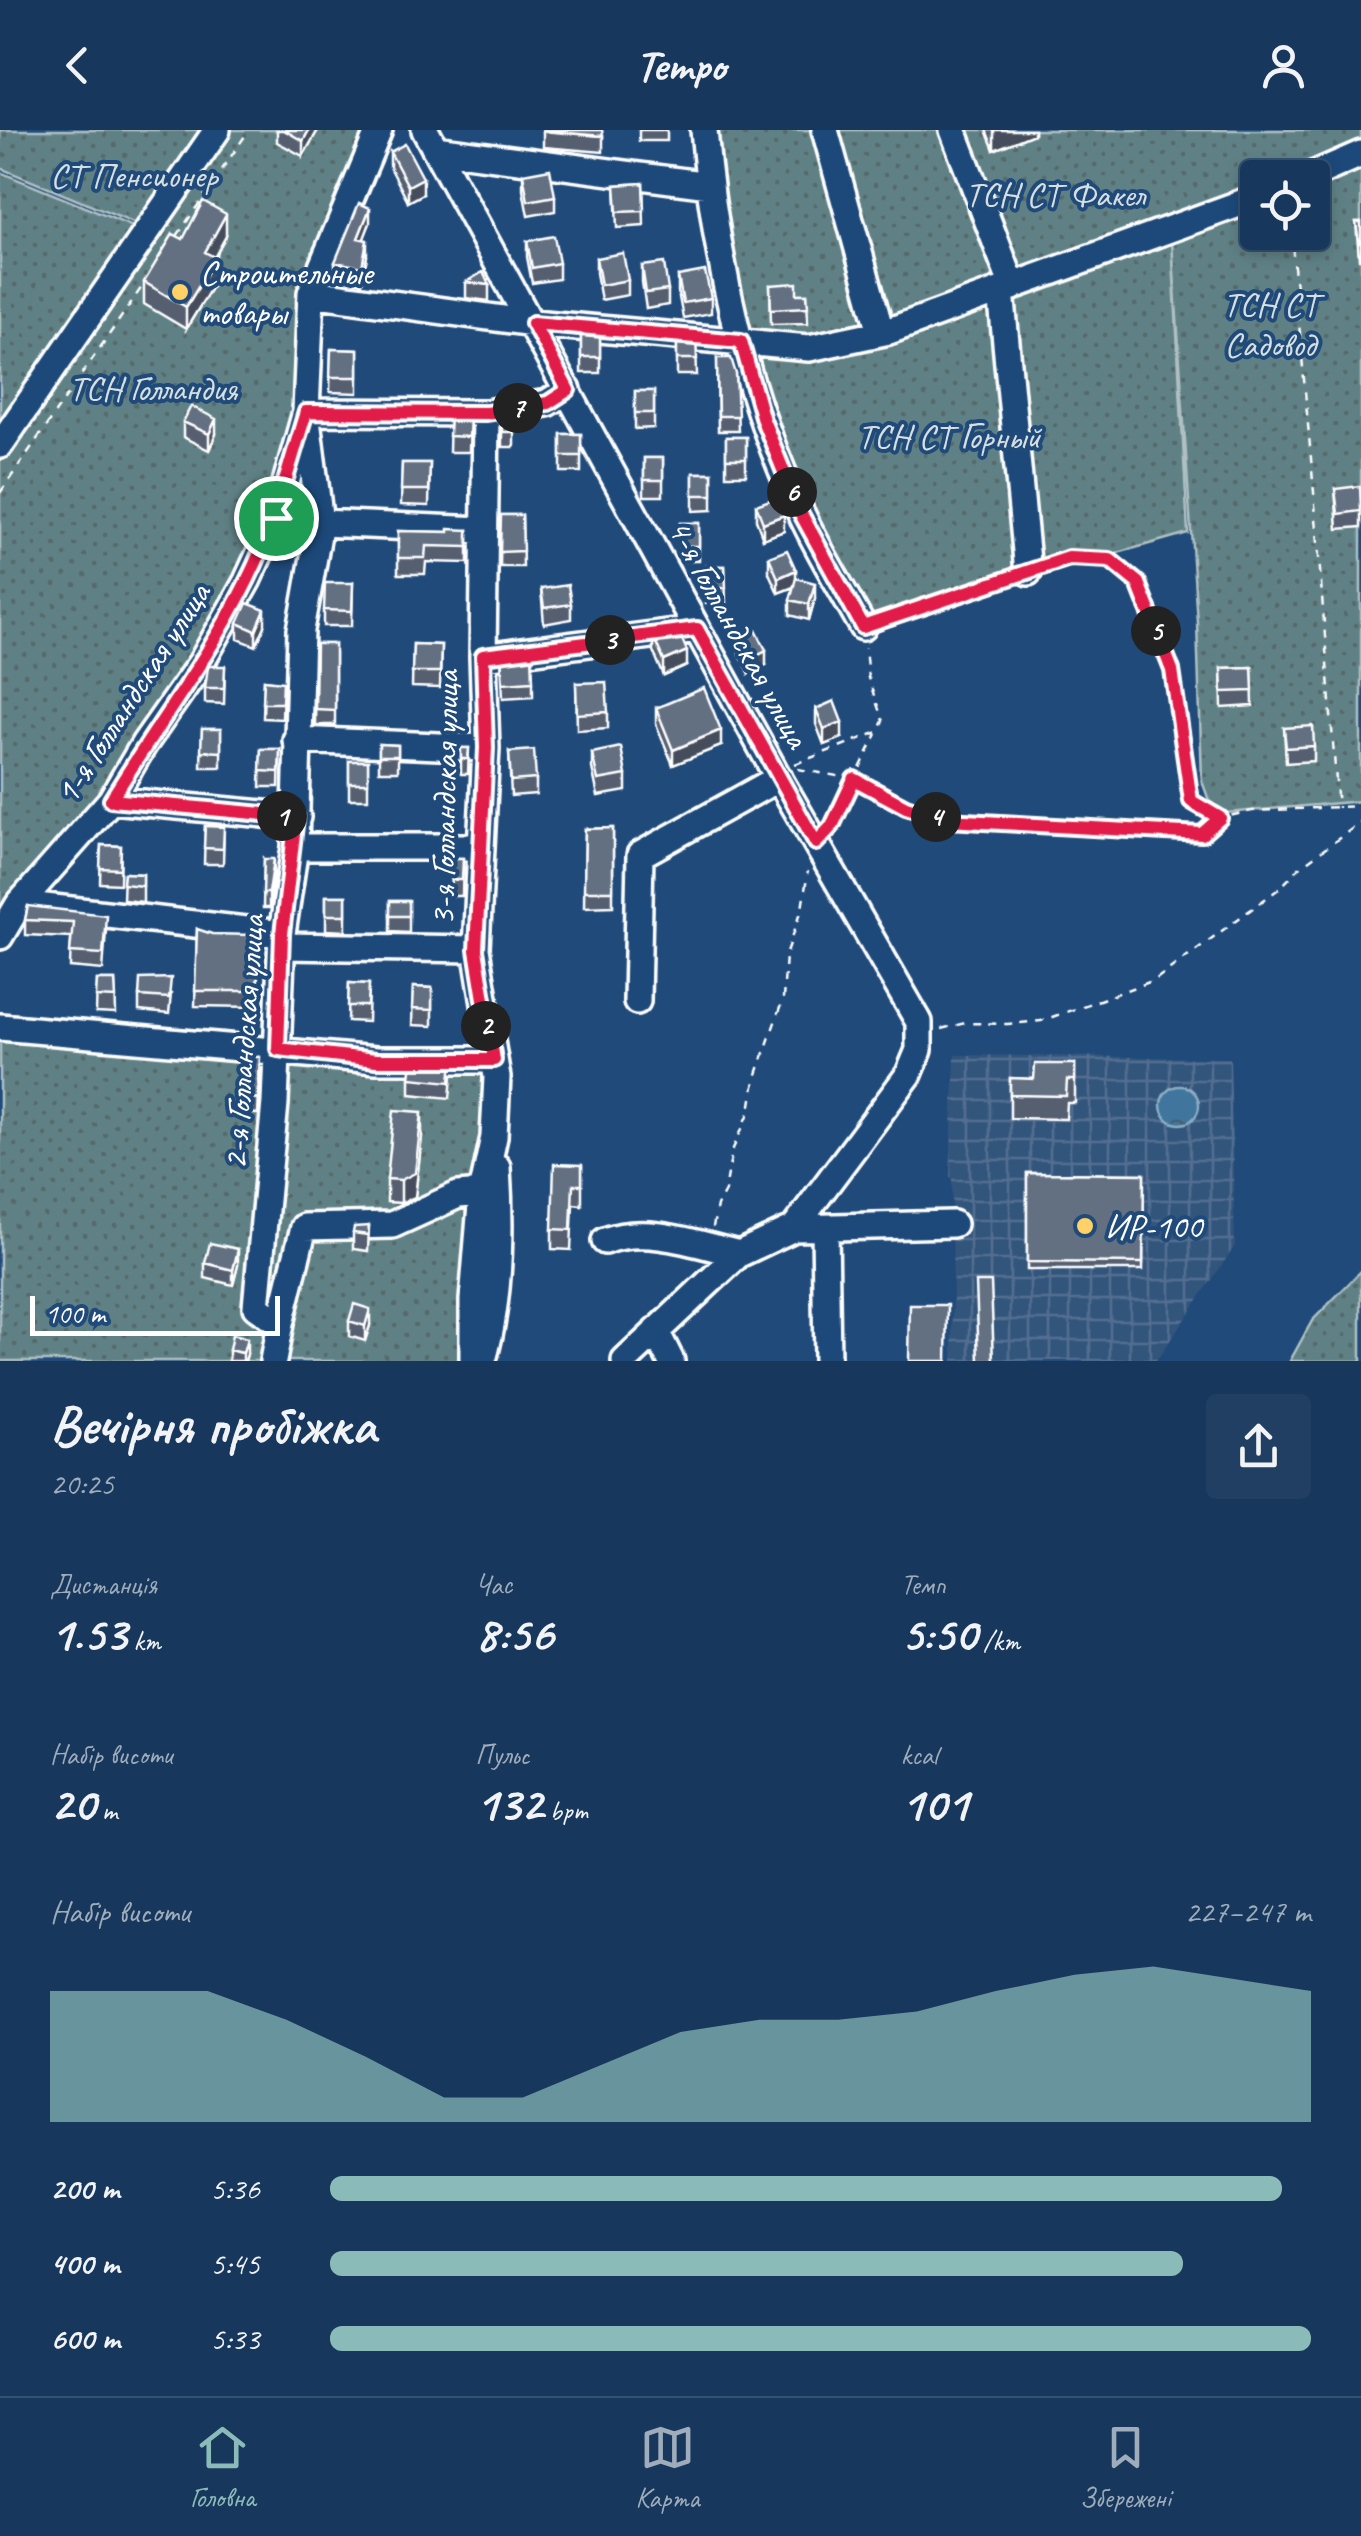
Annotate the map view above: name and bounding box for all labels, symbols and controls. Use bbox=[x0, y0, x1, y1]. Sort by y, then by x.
text: Tempo bbox=[635, 37, 726, 94]
icon: back bbox=[50, 38, 105, 93]
icon: person bbox=[1256, 38, 1311, 93]
park label: СТ Пенсионер bbox=[50, 153, 220, 198]
map controls bbox=[1240, 160, 1330, 250]
button: locate bbox=[1240, 160, 1330, 250]
park label: ТСН СТ Факел bbox=[965, 172, 1147, 217]
place label: Строительные товары bbox=[200, 250, 375, 335]
marker: Строительные товары bbox=[169, 281, 191, 303]
park label: ТСН СТ Садовод bbox=[1223, 282, 1326, 367]
park label: ТСН Голландия bbox=[69, 366, 238, 411]
pin: 7 bbox=[493, 383, 543, 433]
text: 7 bbox=[512, 390, 524, 425]
park label: ТСН СТ Горный bbox=[857, 414, 1043, 459]
pin: 6 bbox=[767, 467, 817, 517]
text: 6 bbox=[785, 474, 799, 509]
pin bbox=[234, 476, 319, 561]
icon: arrive bbox=[249, 491, 304, 546]
street label: 4-я Голландская улица bbox=[657, 511, 821, 757]
street label: 1-я Голландская улица bbox=[44, 572, 222, 812]
pin: 5 bbox=[1131, 606, 1181, 656]
text: 5 bbox=[1150, 613, 1162, 648]
pin: 3 bbox=[585, 615, 635, 665]
text: 3 bbox=[604, 622, 616, 657]
street label: 3-я Голландская улица bbox=[420, 668, 469, 926]
pin: 1 bbox=[257, 791, 307, 841]
pin: 4 bbox=[911, 792, 961, 842]
text: 1 bbox=[276, 798, 288, 833]
text: 4 bbox=[930, 799, 942, 834]
street label: 2-я Голландская улица bbox=[212, 911, 275, 1171]
pin: 2 bbox=[461, 1001, 511, 1051]
text: 2 bbox=[480, 1008, 492, 1043]
place label: ИР-100 bbox=[1105, 1204, 1205, 1249]
marker: ИР-100 bbox=[1074, 1215, 1096, 1237]
scale bar bbox=[30, 1291, 280, 1336]
text: 100 m bbox=[45, 1296, 105, 1331]
text: Вечірня пробіжка bbox=[50, 1390, 375, 1460]
button: share bbox=[1206, 1394, 1311, 1499]
text: 20:25 bbox=[50, 1463, 114, 1504]
text: Дистанція bbox=[50, 1567, 157, 1602]
text: Час bbox=[475, 1567, 512, 1602]
text: Темп bbox=[901, 1567, 946, 1602]
text: 1.53 bbox=[50, 1602, 127, 1665]
text: 8:56 bbox=[475, 1602, 553, 1665]
text: 5:50 bbox=[901, 1602, 976, 1665]
text: km bbox=[127, 1623, 161, 1658]
text: /km bbox=[976, 1623, 1020, 1658]
text: Набір висоти bbox=[50, 1737, 172, 1772]
text: Пульс bbox=[475, 1737, 529, 1772]
text: kcal bbox=[901, 1737, 938, 1772]
text: 20 bbox=[50, 1772, 95, 1835]
text: 132 bbox=[475, 1772, 543, 1835]
text: 101 bbox=[901, 1772, 968, 1835]
text: m bbox=[95, 1793, 117, 1828]
text: bpm bbox=[543, 1793, 588, 1828]
text: Набір висоти bbox=[50, 1891, 190, 1932]
text: 227–247 m bbox=[1185, 1891, 1311, 1932]
text: 200 m bbox=[50, 2168, 119, 2209]
text: 5:36 bbox=[210, 2168, 260, 2209]
text: 400 m bbox=[50, 2243, 119, 2284]
text: 5:45 bbox=[210, 2243, 260, 2284]
text: 600 m bbox=[50, 2318, 120, 2359]
text: 5:33 bbox=[210, 2318, 260, 2359]
tab: Головна bbox=[190, 2420, 255, 2515]
tab: Карта bbox=[636, 2420, 700, 2515]
tab: Збережені bbox=[1080, 2420, 1171, 2515]

